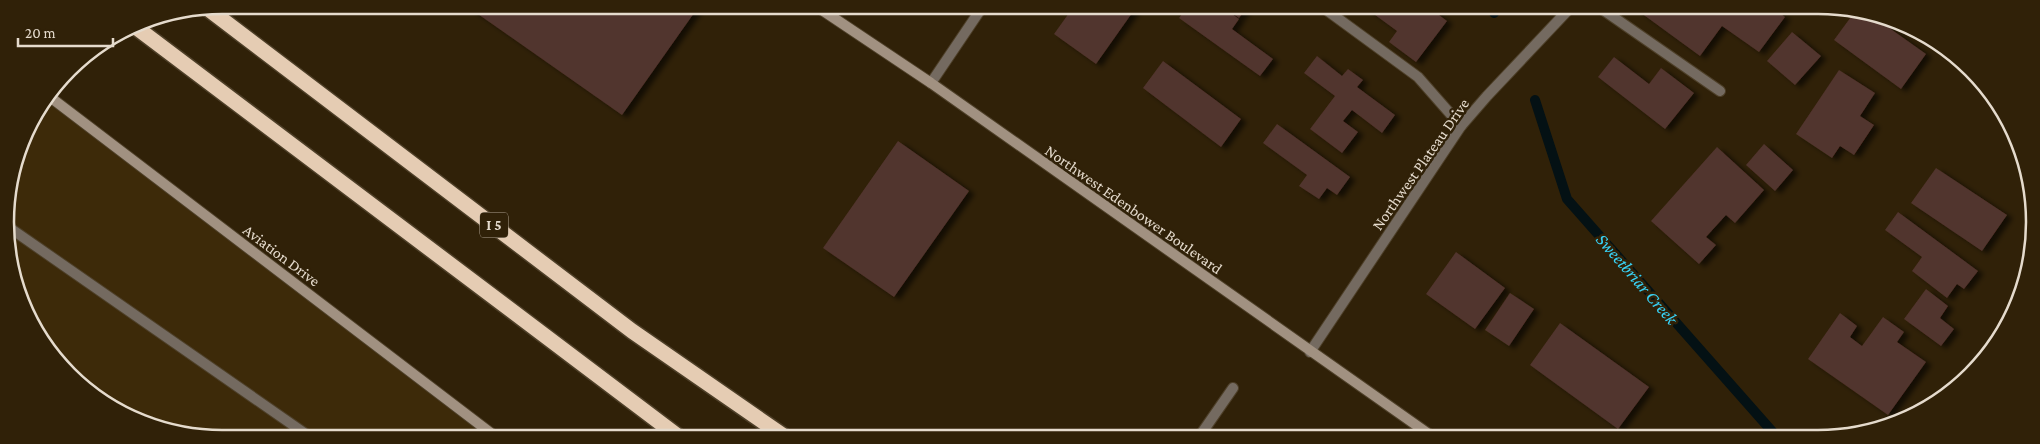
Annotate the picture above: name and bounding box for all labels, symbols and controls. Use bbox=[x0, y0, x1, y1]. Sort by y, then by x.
scale bar bbox=[18, 15, 112, 47]
text: 20 m bbox=[25, 25, 56, 41]
street label: Northwest Plateau Drive bbox=[1369, 95, 1472, 233]
street label: Northwest Edenbower Boulevard bbox=[1042, 142, 1226, 278]
road number: I 5 bbox=[480, 212, 508, 238]
street label: Aviation Drive bbox=[240, 221, 323, 290]
water label: Sweetbriar Creek bbox=[1592, 229, 1683, 329]

